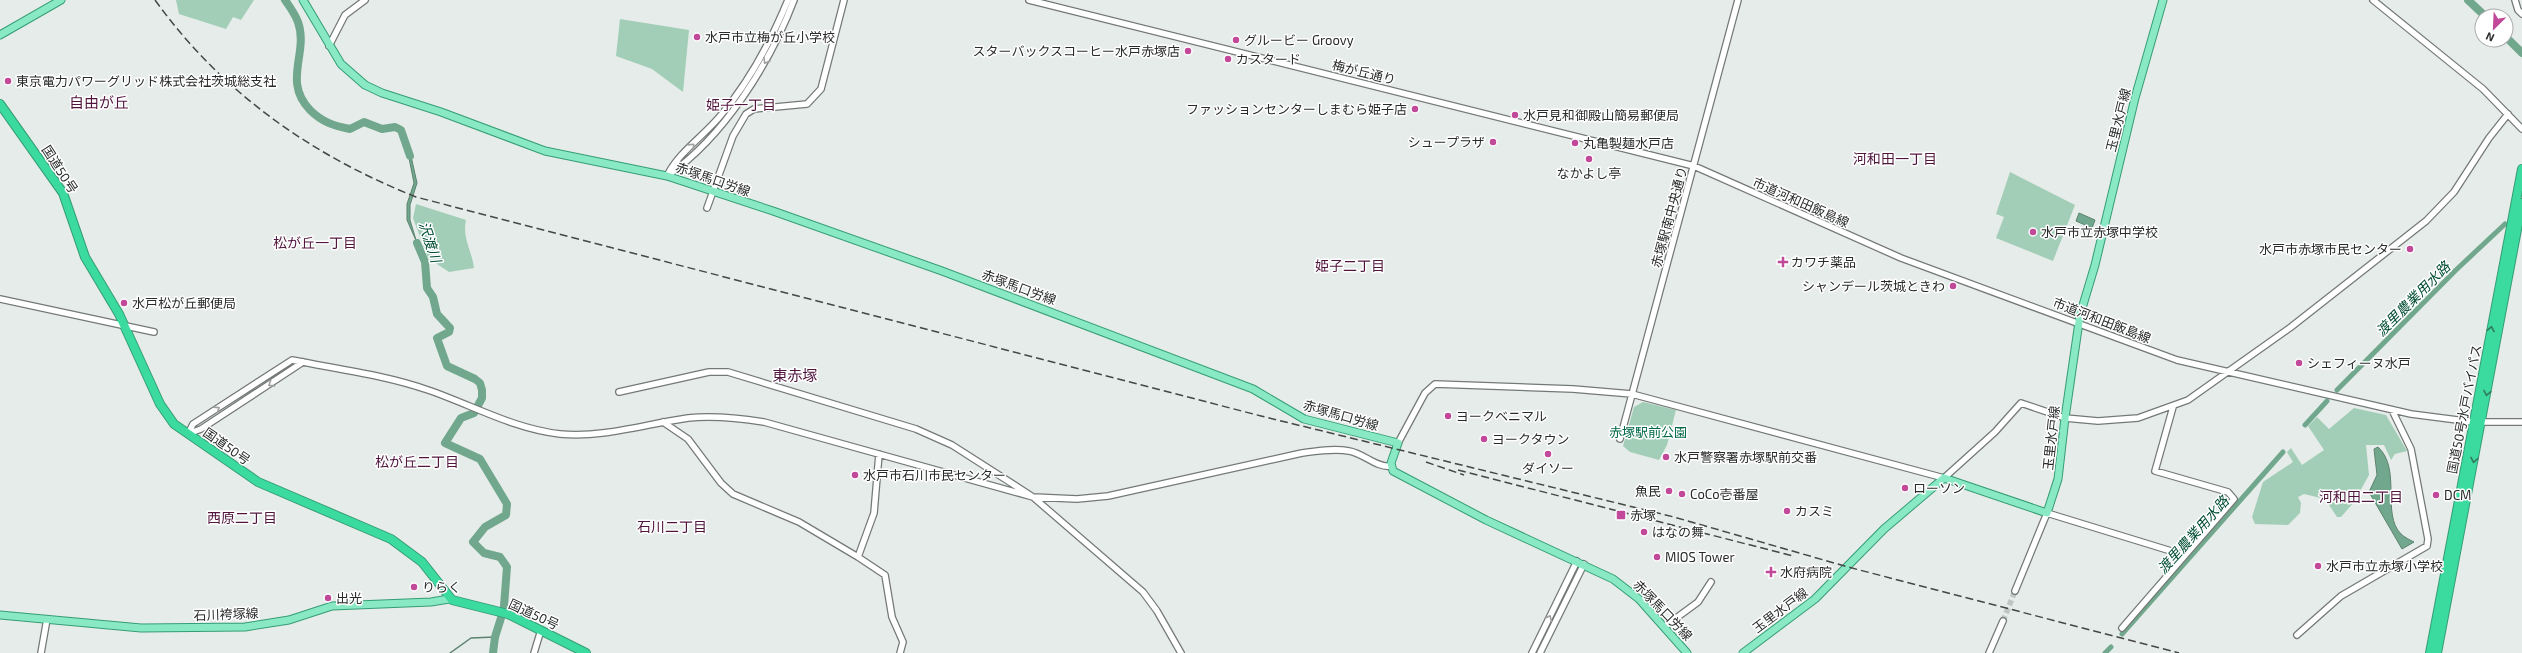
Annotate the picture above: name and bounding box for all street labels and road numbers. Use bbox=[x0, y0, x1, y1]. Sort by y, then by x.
street label: 梅が丘通り bbox=[1331, 56, 1397, 88]
street label: 玉里水戸線 bbox=[2102, 87, 2134, 153]
street label: 国道50号 bbox=[39, 142, 81, 196]
street label: 赤塚馬口労線 bbox=[674, 159, 752, 199]
street label: 赤塚駅南中央通り bbox=[1648, 165, 1690, 269]
street label: 市道河和田飯島線 bbox=[1750, 174, 1852, 230]
street label: 赤塚馬口労線 bbox=[980, 266, 1058, 308]
street label: 市道河和田飯島線 bbox=[2051, 294, 2153, 346]
street label: 国道50号水戸バイパス bbox=[2444, 343, 2484, 475]
street label: 赤塚馬口労線 bbox=[1301, 397, 1381, 433]
street label: 玉里水戸線 bbox=[2040, 405, 2062, 471]
street label: 国道50号 bbox=[200, 424, 254, 468]
street label: 赤塚馬口労線 bbox=[1630, 576, 1696, 644]
street label: 玉里水戸線 bbox=[1749, 584, 1811, 636]
street label: 国道50号 bbox=[506, 595, 562, 633]
street label: 石川袴塚線 bbox=[193, 605, 259, 623]

